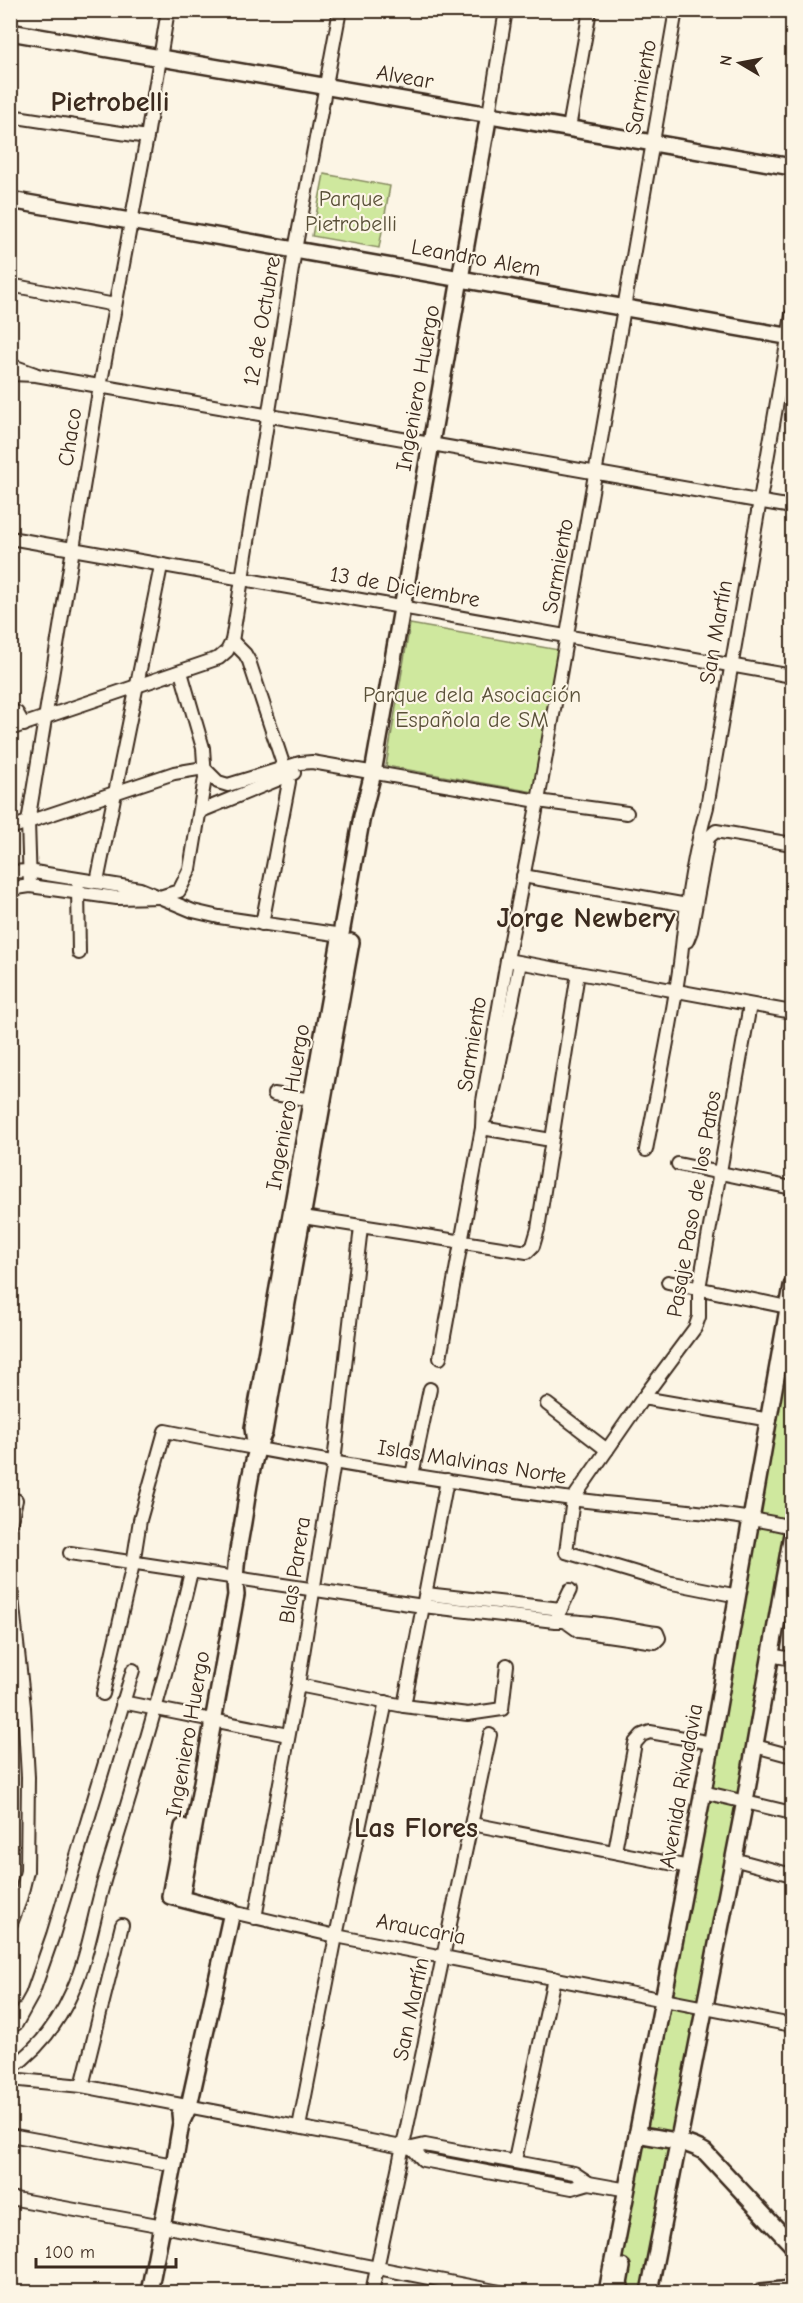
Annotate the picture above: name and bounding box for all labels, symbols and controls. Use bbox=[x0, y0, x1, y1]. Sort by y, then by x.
north arrow bbox=[710, 33, 770, 93]
street label: Sarmiento bbox=[620, 38, 662, 136]
text: N bbox=[716, 54, 736, 67]
street label: Alvear bbox=[374, 59, 436, 95]
district label: Pietrobelli bbox=[50, 86, 170, 118]
park label: Parque Pietrobelli bbox=[305, 186, 397, 237]
street label: Leandro Alem bbox=[409, 234, 543, 282]
street label: 12 de Octubre bbox=[238, 254, 286, 388]
street label: Ingeniero Huergo bbox=[391, 303, 445, 473]
street label: Chaco bbox=[53, 406, 87, 468]
street label: Sarmiento bbox=[537, 517, 579, 615]
street label: 13 de Diciembre bbox=[328, 561, 482, 613]
street label: San Martín bbox=[694, 578, 738, 686]
park label: Parque dela Asociación Española de SM bbox=[363, 682, 581, 733]
district label: Jorge Newbery bbox=[496, 902, 676, 934]
street label: Sarmiento bbox=[452, 995, 492, 1093]
street label: Ingeniero Huergo bbox=[261, 1022, 315, 1192]
street label: Pasaje Paso de los Patos bbox=[661, 1089, 727, 1319]
street label: Islas Malvinas Norte bbox=[376, 1434, 568, 1490]
street label: Blas Parera bbox=[274, 1515, 316, 1625]
street label: Ingeniero Huergo bbox=[161, 1649, 215, 1819]
street label: Avenida Rivadavia bbox=[654, 1702, 708, 1870]
district label: Las Flores bbox=[354, 1812, 478, 1844]
street label: Araucaria bbox=[374, 1908, 468, 1950]
street label: San Martín bbox=[387, 1955, 435, 2063]
scale bar bbox=[36, 2231, 176, 2269]
text: 100 m bbox=[45, 2242, 95, 2263]

